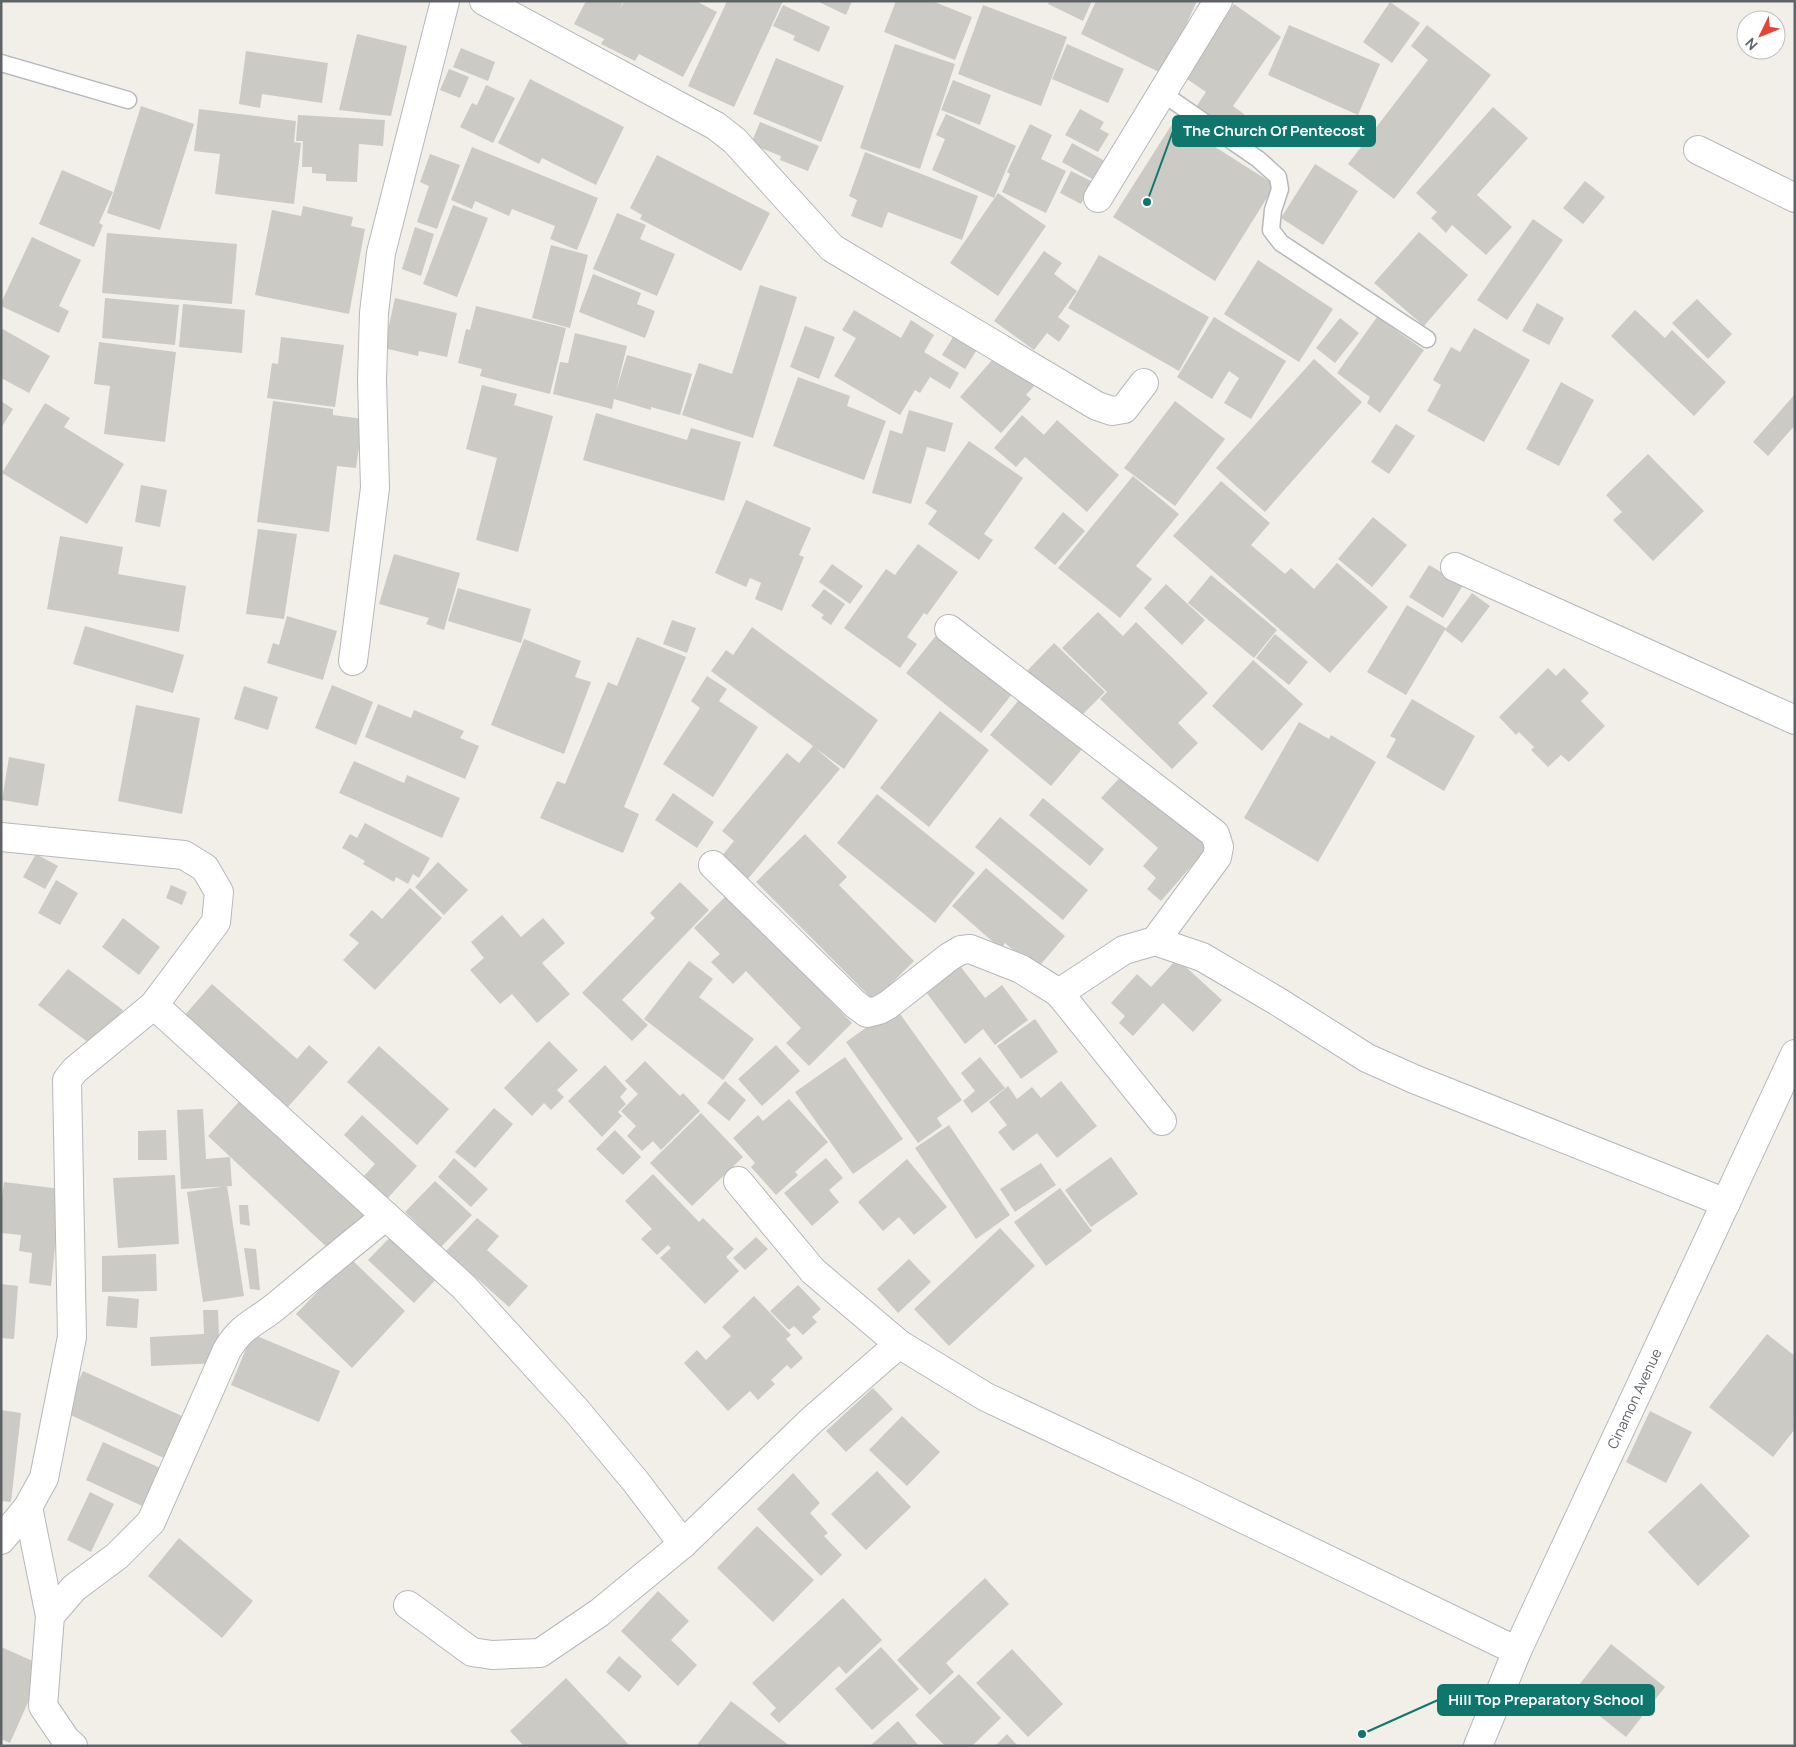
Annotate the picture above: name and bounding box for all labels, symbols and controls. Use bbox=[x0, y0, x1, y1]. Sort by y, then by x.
north arrow bbox=[1736, 10, 1786, 60]
text: N bbox=[1741, 34, 1762, 54]
callout: The Church Of Pentecost bbox=[1173, 116, 1375, 146]
text: The Church Of Pentecost bbox=[1183, 120, 1365, 141]
street label: Cinamon Avenue bbox=[1602, 1345, 1666, 1452]
callout: Hill Top Preparatory School bbox=[1438, 1685, 1654, 1715]
text: Hill Top Preparatory School bbox=[1448, 1689, 1644, 1710]

